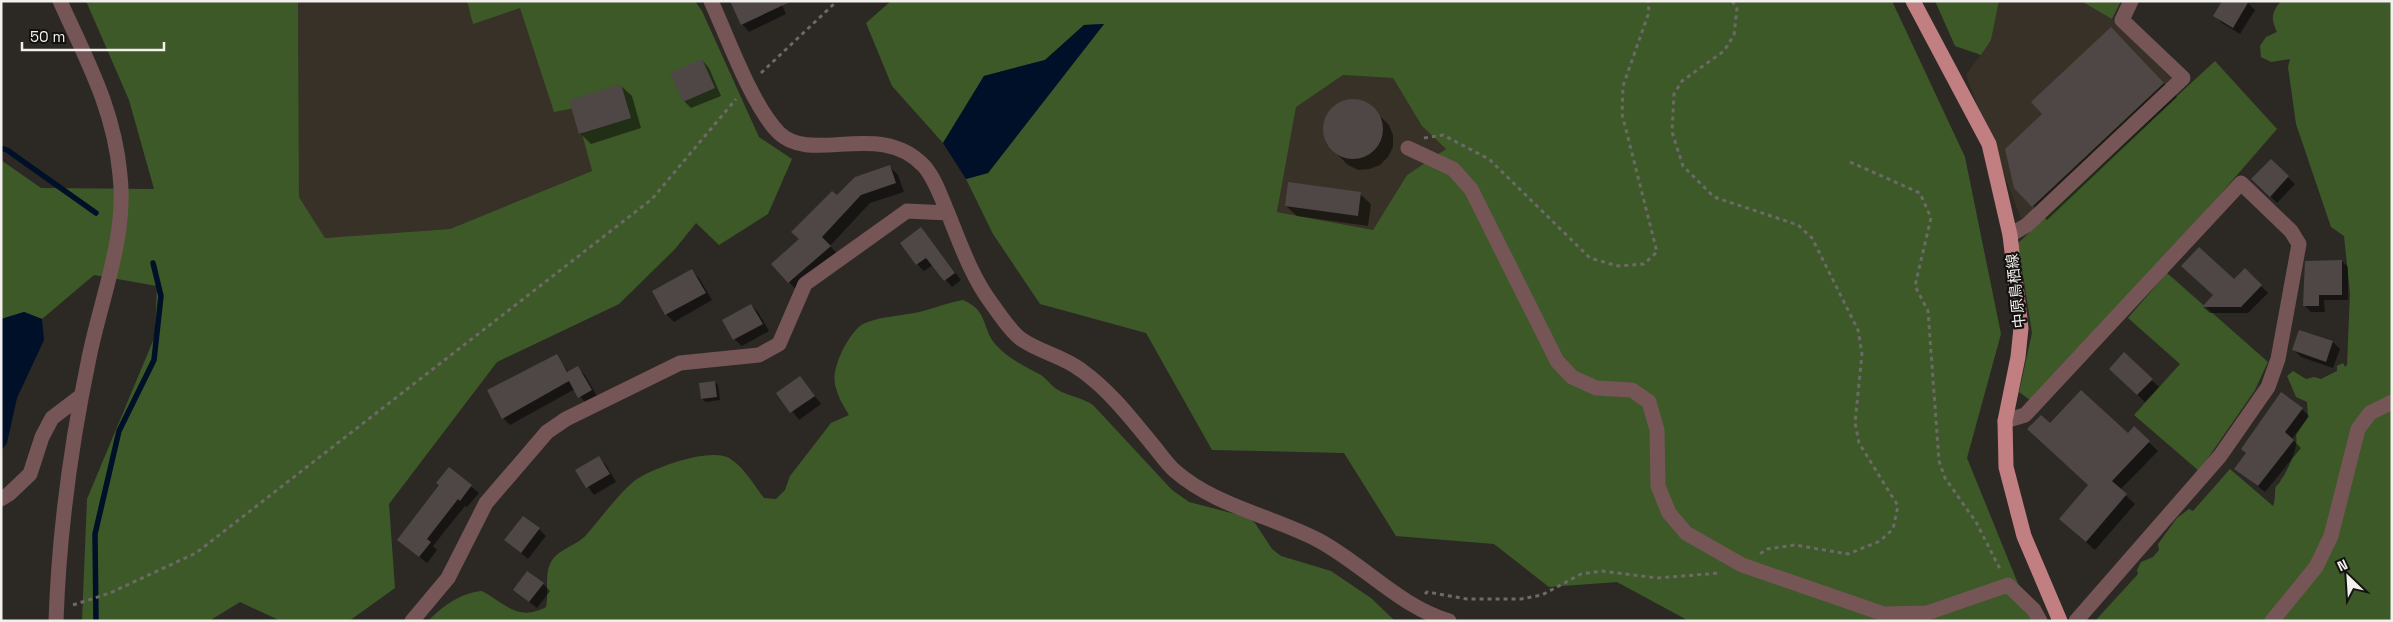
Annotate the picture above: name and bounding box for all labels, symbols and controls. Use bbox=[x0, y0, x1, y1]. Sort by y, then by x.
scale bar bbox=[22, 20, 165, 52]
text: 50 m bbox=[30, 27, 65, 46]
street label: 中原鳥栖線 bbox=[2002, 253, 2029, 329]
north arrow bbox=[2323, 552, 2373, 602]
text: N bbox=[2334, 555, 2351, 575]

